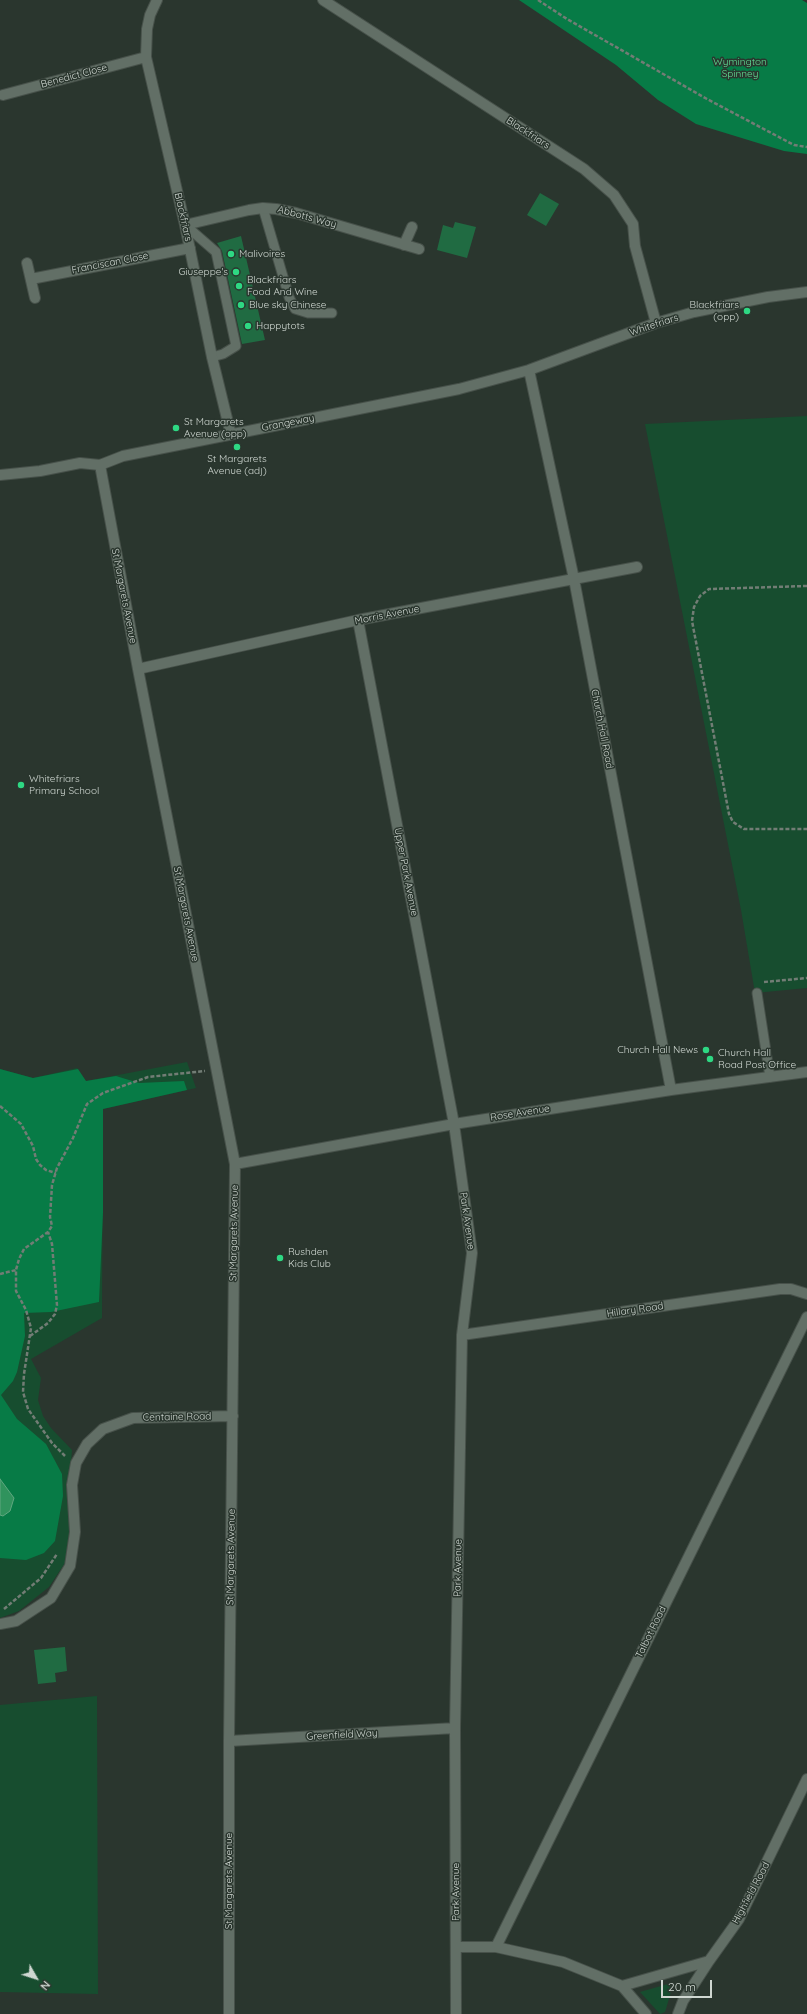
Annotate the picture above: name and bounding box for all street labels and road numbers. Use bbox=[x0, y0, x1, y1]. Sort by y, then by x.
street label: Benedict Close bbox=[40, 61, 108, 91]
street label: Blackfriars bbox=[504, 114, 552, 152]
street label: Blackfriars bbox=[172, 192, 194, 242]
street label: Abbotts Way bbox=[276, 203, 338, 231]
street label: Franciscan Close bbox=[71, 250, 149, 276]
street label: Whitefriars bbox=[628, 311, 680, 339]
street label: Grangeway bbox=[261, 412, 315, 434]
street label: St Margarets Avenue bbox=[109, 547, 139, 645]
street label: Morris Avenue bbox=[354, 603, 420, 627]
street label: Church Hall Road bbox=[588, 688, 616, 770]
street label: Upper Park Avenue bbox=[392, 827, 420, 917]
street label: St Margarets Avenue bbox=[171, 865, 201, 963]
street label: Rose Avenue bbox=[489, 1102, 551, 1124]
street label: St Margarets Avenue bbox=[227, 1185, 241, 1281]
street label: Park Avenue bbox=[457, 1191, 477, 1251]
street label: Hillary Road bbox=[606, 1300, 664, 1320]
street label: Centaine Road bbox=[143, 1410, 211, 1424]
street label: St Margarets Avenue bbox=[224, 1509, 238, 1605]
street label: Park Avenue bbox=[451, 1539, 465, 1597]
street label: Talbot Road bbox=[633, 1604, 669, 1660]
street label: Greenfield Way bbox=[306, 1727, 378, 1743]
street label: St Margarets Avenue bbox=[223, 1833, 235, 1929]
street label: Highfield Road bbox=[730, 1860, 772, 1926]
street label: Park Avenue bbox=[450, 1863, 462, 1921]

